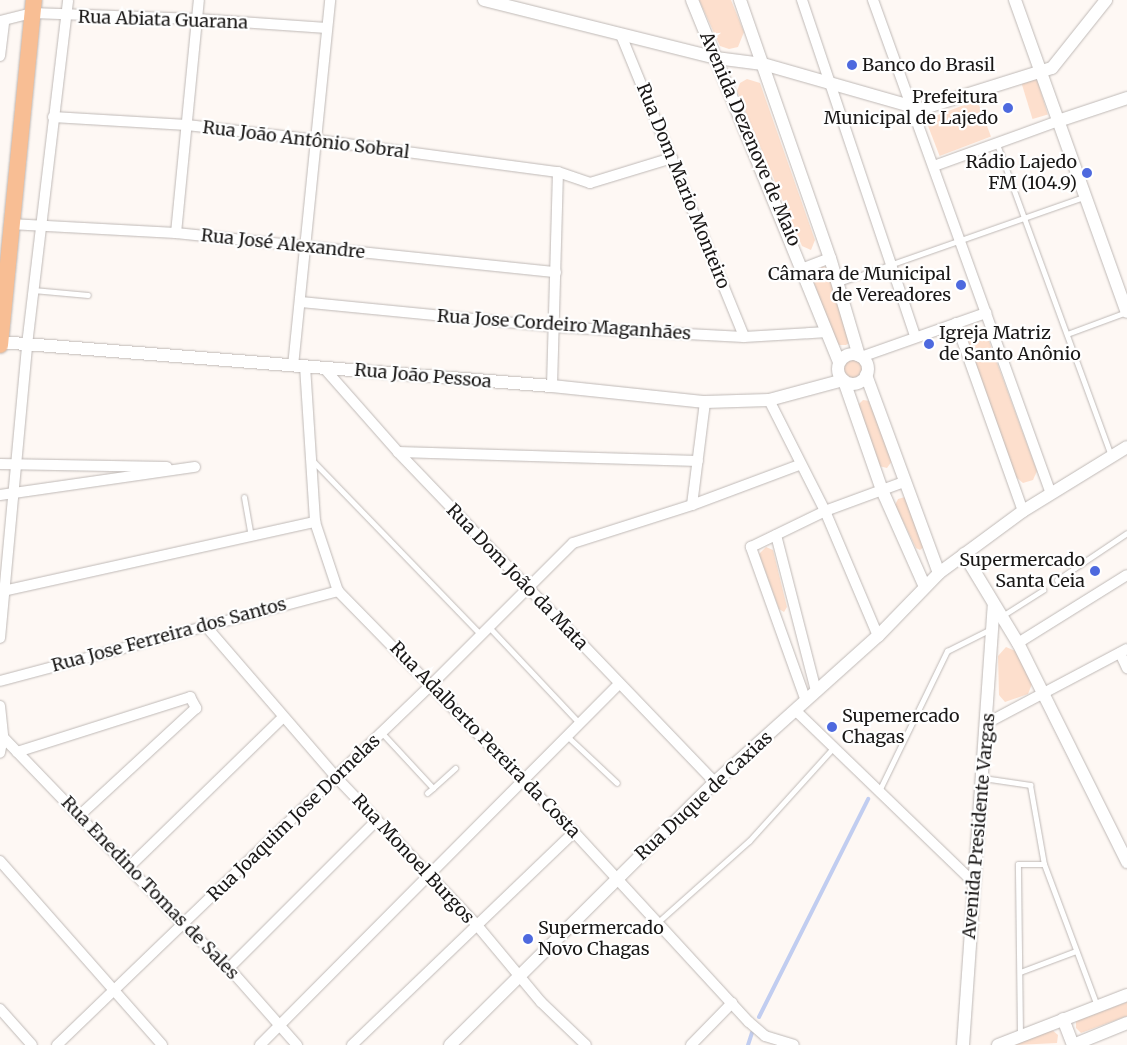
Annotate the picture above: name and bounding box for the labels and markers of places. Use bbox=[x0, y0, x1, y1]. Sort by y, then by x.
place label: Banco do Brasil bbox=[862, 54, 995, 76]
marker: Banco do Brasil bbox=[846, 59, 858, 71]
place label: Prefeitura Municipal de Lajedo bbox=[824, 87, 998, 130]
marker: Prefeitura Municipal de Lajedo bbox=[1002, 102, 1014, 114]
place label: Rádio Lajedo FM (104.9) bbox=[966, 152, 1077, 194]
marker: Rádio Lajedo FM (104.9) bbox=[1081, 167, 1093, 179]
place label: Câmara de Municipal de Vereadores bbox=[768, 264, 951, 306]
marker: Câmara de Municipal de Vereadores bbox=[955, 279, 967, 291]
place label: Igreja Matriz de Santo Anônio bbox=[939, 323, 1081, 366]
marker: Igreja Matriz de Santo Anônio bbox=[923, 338, 935, 350]
place label: Supermercado Santa Ceia bbox=[959, 550, 1085, 592]
marker: Supermercado Santa Ceia bbox=[1089, 565, 1101, 577]
place label: Supemercado Chagas bbox=[842, 706, 960, 749]
marker: Supemercado Chagas bbox=[826, 721, 838, 733]
place label: Supermercado Novo Chagas bbox=[538, 918, 664, 961]
marker: Supermercado Novo Chagas bbox=[522, 933, 534, 945]

